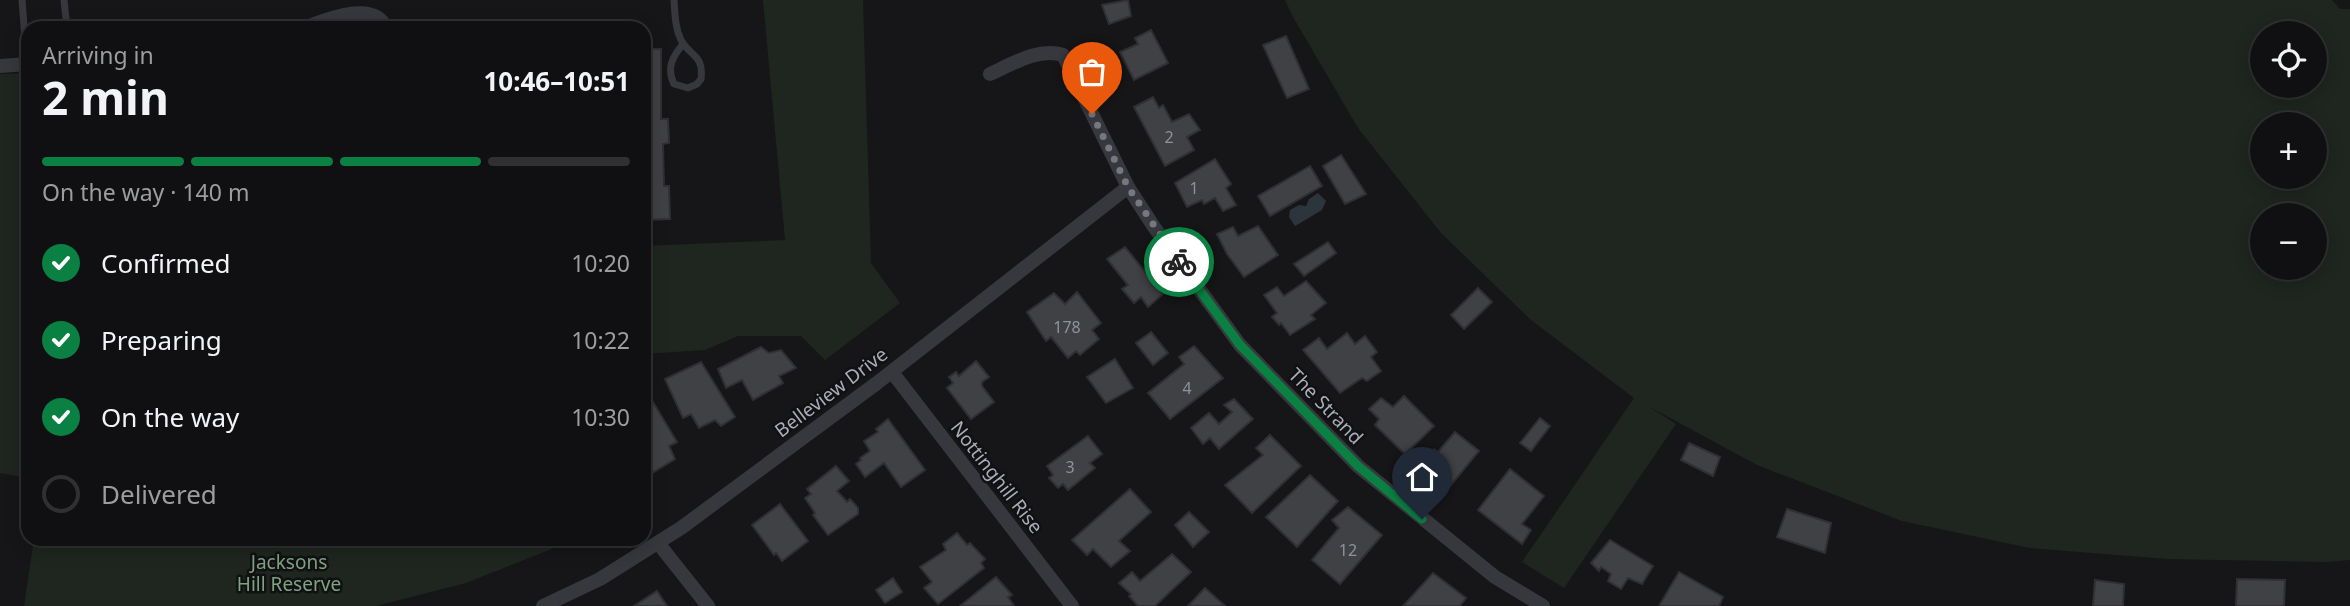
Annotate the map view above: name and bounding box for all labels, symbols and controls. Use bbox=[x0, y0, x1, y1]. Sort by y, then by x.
map controls bbox=[2250, 21, 2327, 280]
button: locate bbox=[2250, 21, 2327, 98]
text: Arriving in bbox=[42, 39, 154, 71]
pin bbox=[1062, 42, 1122, 114]
icon: bag bbox=[1073, 53, 1111, 91]
text: 10:46–10:51 bbox=[483, 63, 630, 99]
text: 2 min bbox=[42, 66, 169, 128]
button: + bbox=[2250, 112, 2327, 189]
house number: 2 bbox=[1164, 126, 1174, 148]
text: On the way · 140 m bbox=[42, 176, 249, 208]
house number: 1 bbox=[1189, 177, 1199, 199]
button: − bbox=[2250, 203, 2327, 280]
courier bbox=[1144, 227, 1214, 297]
icon: bike bbox=[1160, 243, 1198, 281]
icon: check bbox=[42, 244, 80, 282]
text: Confirmed bbox=[101, 245, 231, 281]
text: 10:20 bbox=[571, 247, 630, 279]
house number: 178 bbox=[1053, 316, 1081, 338]
icon: check bbox=[42, 321, 80, 359]
text: Preparing bbox=[101, 322, 222, 358]
text: 10:22 bbox=[571, 324, 630, 356]
street label: Belleview Drive bbox=[769, 341, 893, 443]
street label: The Strand bbox=[1283, 362, 1369, 450]
house number: 4 bbox=[1182, 377, 1192, 399]
icon: check bbox=[42, 398, 80, 436]
text: On the way bbox=[101, 399, 239, 435]
text: 10:30 bbox=[571, 401, 630, 433]
street label: Nottinghill Rise bbox=[945, 415, 1049, 539]
pin bbox=[1392, 447, 1452, 519]
house number: 3 bbox=[1065, 456, 1075, 478]
icon: home bbox=[1403, 458, 1441, 496]
text: Delivered bbox=[101, 476, 217, 512]
house number: 12 bbox=[1339, 539, 1357, 561]
park label: Jacksons Hill Reserve bbox=[237, 549, 341, 597]

